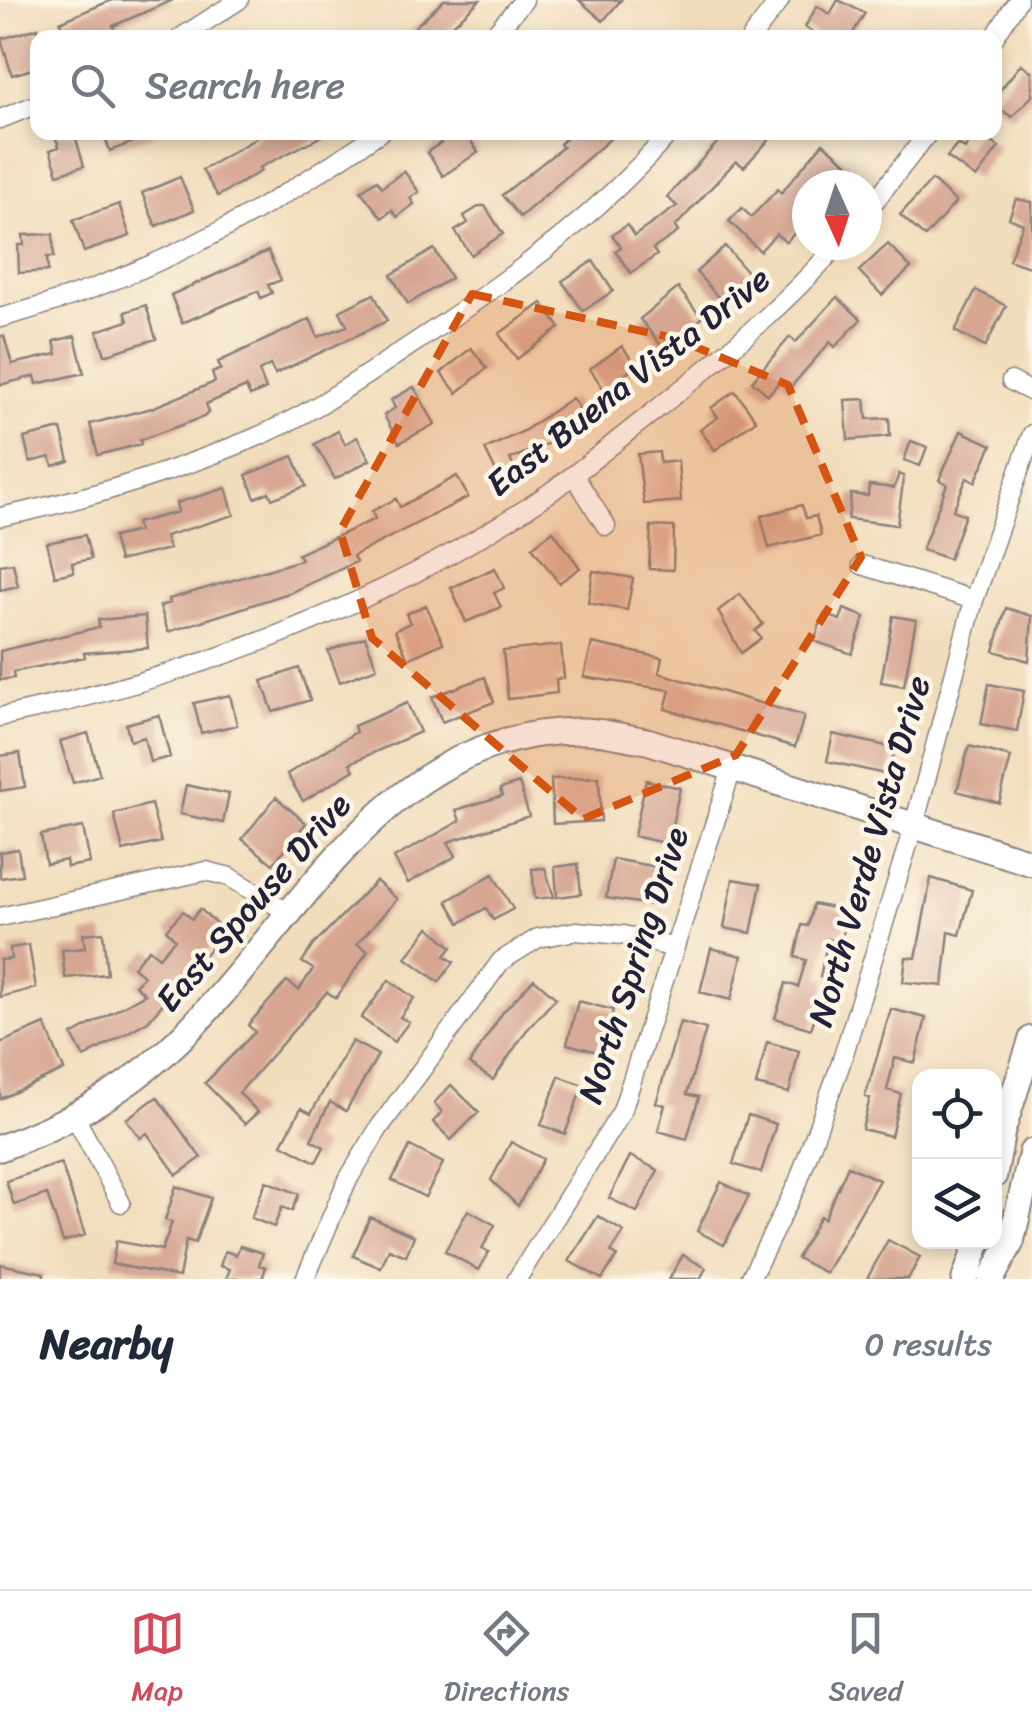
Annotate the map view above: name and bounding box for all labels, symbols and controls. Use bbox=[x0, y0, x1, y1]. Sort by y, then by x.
search box bbox=[30, 30, 1002, 140]
text: Search here bbox=[145, 52, 345, 119]
icon: search bbox=[65, 58, 120, 113]
north arrow bbox=[792, 170, 882, 260]
street label: East Buena Vista Drive bbox=[472, 249, 784, 513]
street label: North Verde Vista Drive bbox=[789, 668, 949, 1034]
street label: East Spouse Drive bbox=[139, 778, 367, 1026]
street label: North Spring Drive bbox=[559, 819, 707, 1111]
map controls bbox=[912, 1069, 1002, 1249]
button: locate bbox=[912, 1069, 1002, 1159]
button: layers bbox=[912, 1159, 1002, 1249]
text: Nearby bbox=[40, 1307, 173, 1381]
text: 0 results bbox=[864, 1316, 992, 1373]
tab: Map bbox=[130, 1606, 185, 1715]
tab: Directions bbox=[444, 1606, 569, 1715]
tab: Saved bbox=[829, 1606, 902, 1715]

